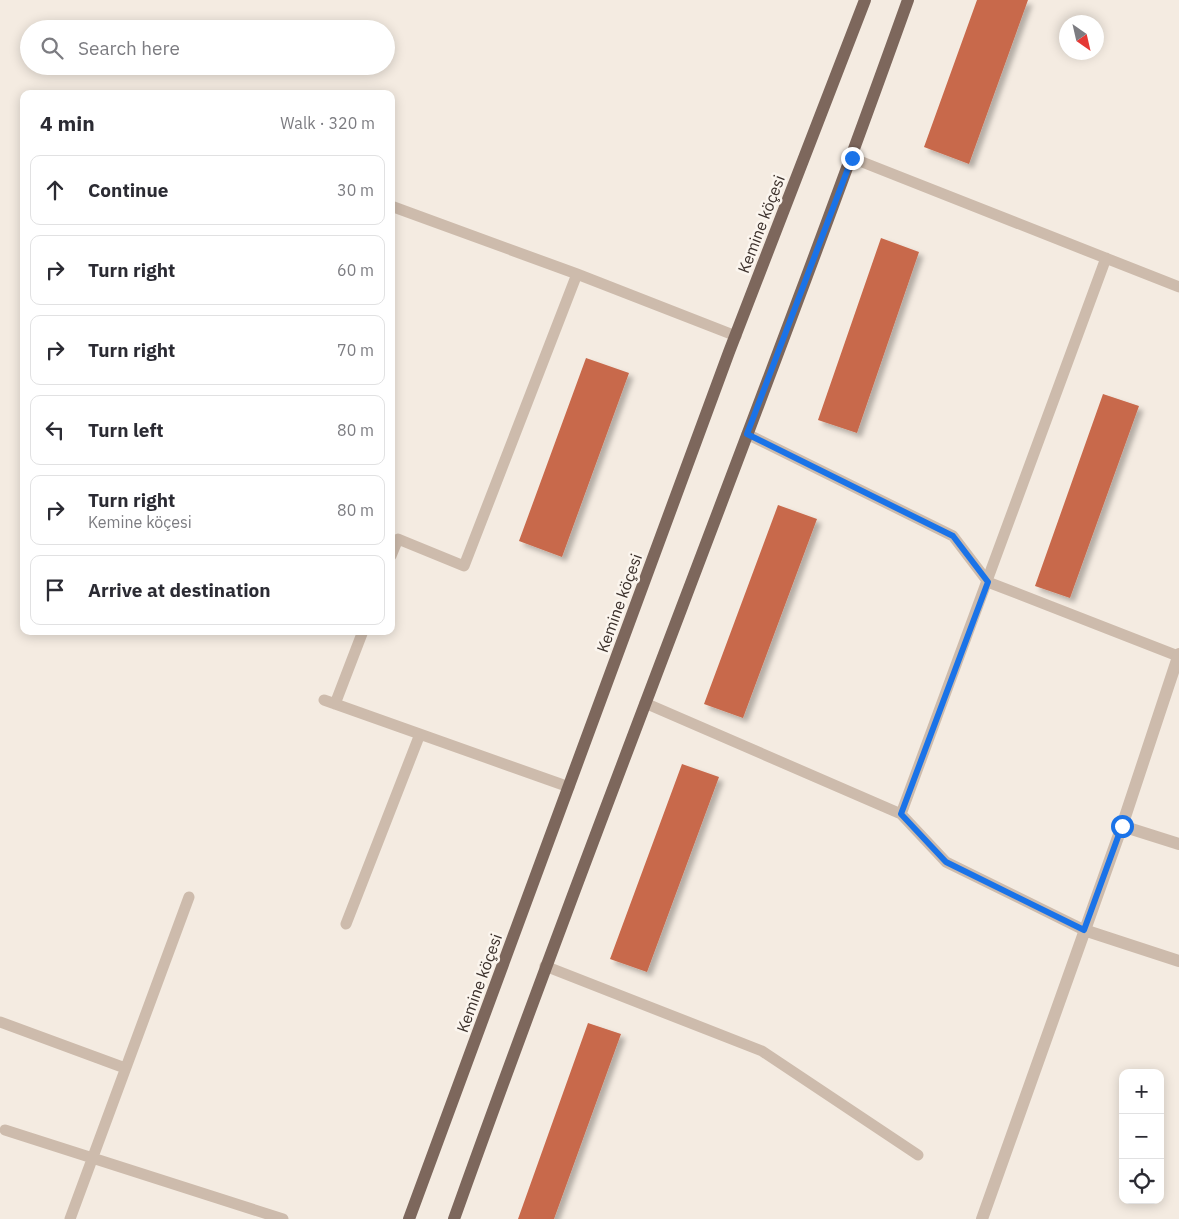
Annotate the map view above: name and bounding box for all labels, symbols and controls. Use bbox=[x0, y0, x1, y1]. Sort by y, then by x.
north arrow bbox=[1059, 15, 1104, 60]
search box bbox=[20, 20, 395, 75]
icon: search bbox=[38, 34, 66, 62]
text: Search here bbox=[78, 36, 180, 60]
text: 4 min bbox=[40, 109, 95, 137]
text: Walk · 320 m bbox=[280, 113, 375, 133]
route end bbox=[841, 147, 864, 170]
street label: Kemine köçesi bbox=[733, 172, 789, 276]
icon: ahead bbox=[41, 176, 69, 204]
text: Continue bbox=[88, 178, 168, 202]
text: 30 m bbox=[337, 180, 374, 200]
icon: right bbox=[41, 256, 69, 284]
text: Turn right bbox=[88, 258, 175, 282]
text: 60 m bbox=[337, 260, 374, 280]
icon: right bbox=[41, 336, 69, 364]
text: Turn right bbox=[88, 338, 175, 362]
text: 70 m bbox=[337, 340, 374, 360]
icon: left bbox=[41, 416, 69, 444]
text: Turn left bbox=[88, 418, 164, 442]
text: 80 m bbox=[337, 420, 374, 440]
text: Turn right bbox=[88, 488, 175, 512]
icon: right bbox=[41, 496, 69, 524]
text: 80 m bbox=[337, 500, 374, 520]
text: Kemine köçesi bbox=[88, 512, 192, 532]
street label: Kemine köçesi bbox=[592, 551, 646, 655]
icon: arrive bbox=[41, 576, 69, 604]
text: Arrive at destination bbox=[88, 578, 271, 602]
route start bbox=[1111, 815, 1134, 838]
street label: Kemine köçesi bbox=[452, 931, 506, 1035]
map controls bbox=[1119, 1069, 1164, 1204]
button: + bbox=[1119, 1069, 1164, 1114]
button: − bbox=[1119, 1114, 1164, 1159]
button: locate bbox=[1119, 1159, 1164, 1204]

